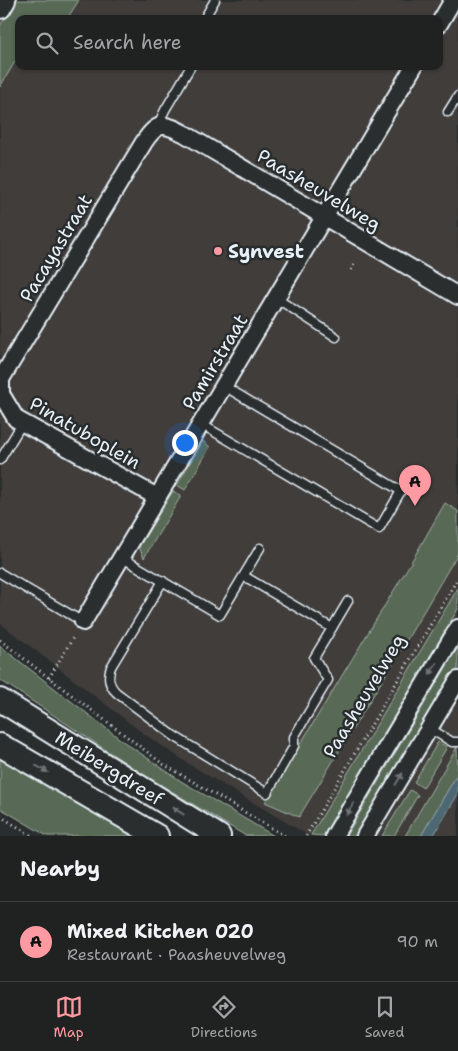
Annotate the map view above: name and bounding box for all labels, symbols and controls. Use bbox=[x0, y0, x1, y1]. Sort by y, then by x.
search box bbox=[15, 15, 443, 70]
icon: search bbox=[33, 29, 61, 57]
text: Search here bbox=[73, 30, 182, 55]
street label: Paasheuvelweg bbox=[252, 143, 386, 237]
street label: Pacayastraat bbox=[14, 189, 98, 307]
place label: Synvest bbox=[228, 239, 304, 264]
marker: Synvest bbox=[212, 245, 224, 257]
street label: Pamirstraat bbox=[177, 309, 253, 415]
street label: Pinatuboplein bbox=[25, 391, 145, 475]
your location bbox=[172, 430, 198, 456]
pin: A bbox=[399, 465, 431, 506]
street label: Paasheuvelweg bbox=[317, 629, 411, 763]
one-way arrow bbox=[429, 663, 438, 676]
street label: Meibergdreef bbox=[50, 725, 169, 812]
one-way arrow bbox=[35, 765, 50, 773]
one-way arrow bbox=[395, 771, 403, 786]
one-way arrow bbox=[346, 803, 355, 816]
one-way arrow bbox=[171, 806, 184, 815]
text: Nearby bbox=[20, 855, 100, 883]
text: Mixed Kitchen 020 bbox=[67, 919, 254, 944]
text: A bbox=[30, 931, 42, 952]
text: 90 m bbox=[397, 931, 438, 952]
text: Restaurant · Paasheuvelweg bbox=[67, 944, 286, 965]
tab: Map bbox=[54, 993, 84, 1041]
tab: Directions bbox=[191, 993, 257, 1041]
tab: Saved bbox=[365, 993, 404, 1041]

